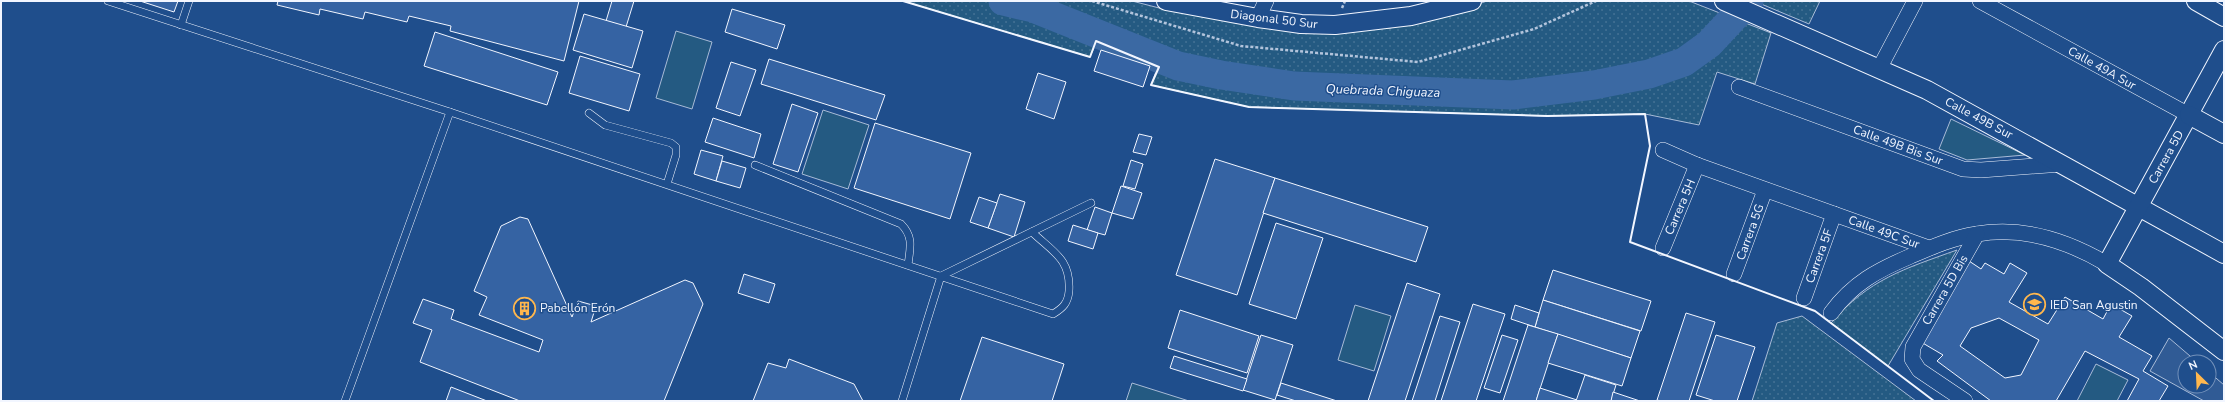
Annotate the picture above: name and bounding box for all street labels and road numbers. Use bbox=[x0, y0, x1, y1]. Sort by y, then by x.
street label: Diagonal 50 Sur bbox=[1230, 6, 1319, 32]
street label: Calle 49A Sur bbox=[2065, 43, 2139, 94]
street label: Calle 49B Sur bbox=[1942, 93, 2016, 143]
street label: Calle 49B Bis Sur bbox=[1851, 121, 1946, 169]
street label: Carrera 5D bbox=[2145, 127, 2187, 187]
street label: Carrera 5H bbox=[1661, 177, 1699, 237]
street label: Carrera 5G bbox=[1732, 202, 1768, 262]
street label: Calle 49C Sur bbox=[1846, 212, 1922, 253]
street label: Carrera 5F bbox=[1802, 226, 1836, 285]
street label: Carrera 5D Bis bbox=[1918, 252, 1972, 328]

